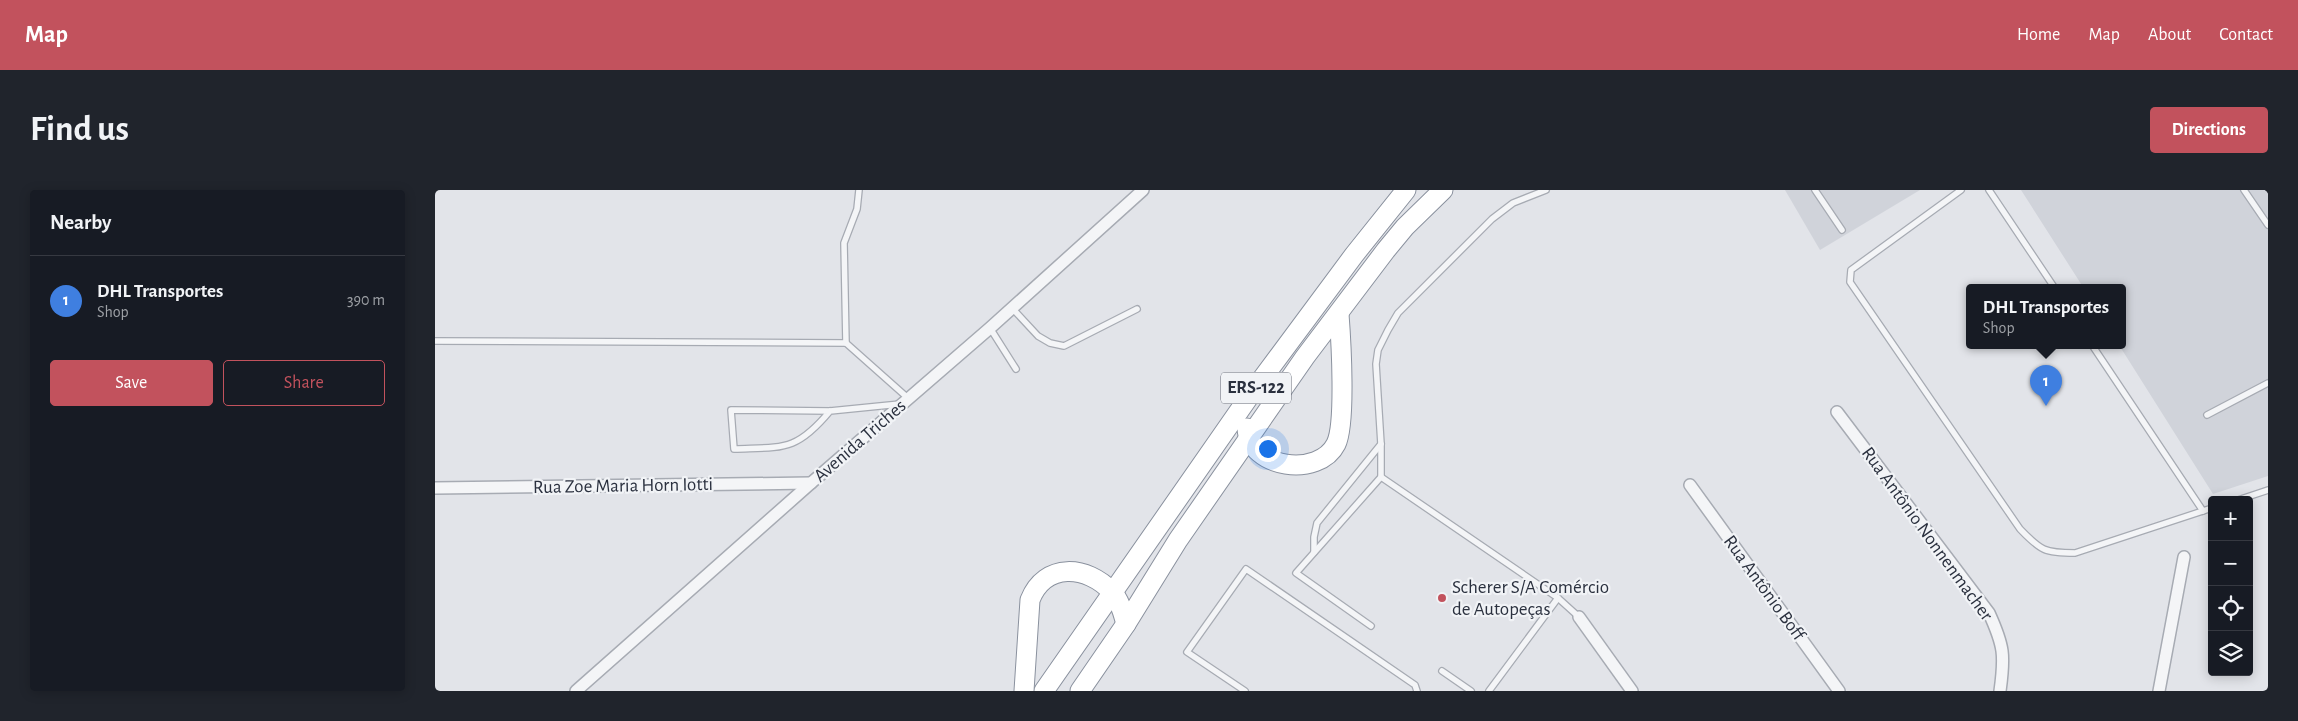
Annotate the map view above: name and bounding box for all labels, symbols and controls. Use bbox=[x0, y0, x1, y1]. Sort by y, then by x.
text: Map bbox=[25, 23, 68, 47]
text: Home bbox=[2017, 26, 2060, 44]
text: Map bbox=[2088, 26, 2120, 44]
text: About bbox=[2148, 26, 2191, 44]
text: Contact bbox=[2219, 26, 2273, 44]
button: Directions bbox=[2150, 107, 2268, 153]
text: Find us bbox=[30, 112, 129, 147]
text: Nearby bbox=[50, 212, 111, 233]
text: DHL Transportes bbox=[97, 282, 223, 301]
popup bbox=[1966, 284, 2126, 349]
text: 1 bbox=[63, 292, 69, 308]
text: 390 m bbox=[347, 292, 385, 308]
text: DHL Transportes bbox=[1983, 298, 2109, 317]
text: Shop bbox=[97, 304, 129, 320]
text: Shop bbox=[1983, 320, 2015, 336]
button: Save bbox=[50, 360, 213, 406]
button: Share bbox=[223, 360, 385, 406]
pin: 1 bbox=[2030, 365, 2062, 406]
road number: ERS-122 bbox=[1221, 372, 1291, 404]
street label: Avenida Triches bbox=[810, 396, 910, 486]
your location bbox=[1255, 436, 1281, 462]
street label: Rua Antônio Nonnenmacher bbox=[1858, 444, 1996, 624]
street label: Rua Zoe Maria Horn Iotti bbox=[533, 475, 713, 497]
map controls bbox=[2208, 496, 2253, 676]
button: + bbox=[2208, 496, 2253, 541]
street label: Rua Antônio Boff bbox=[1720, 532, 1809, 645]
button: − bbox=[2208, 541, 2253, 586]
place label: Scherer S/A Comércio de Autopeças bbox=[1452, 578, 1609, 619]
button: locate bbox=[2208, 586, 2253, 631]
marker: Scherer S/A Comércio de Autopeças bbox=[1436, 592, 1448, 604]
button: layers bbox=[2208, 631, 2253, 676]

